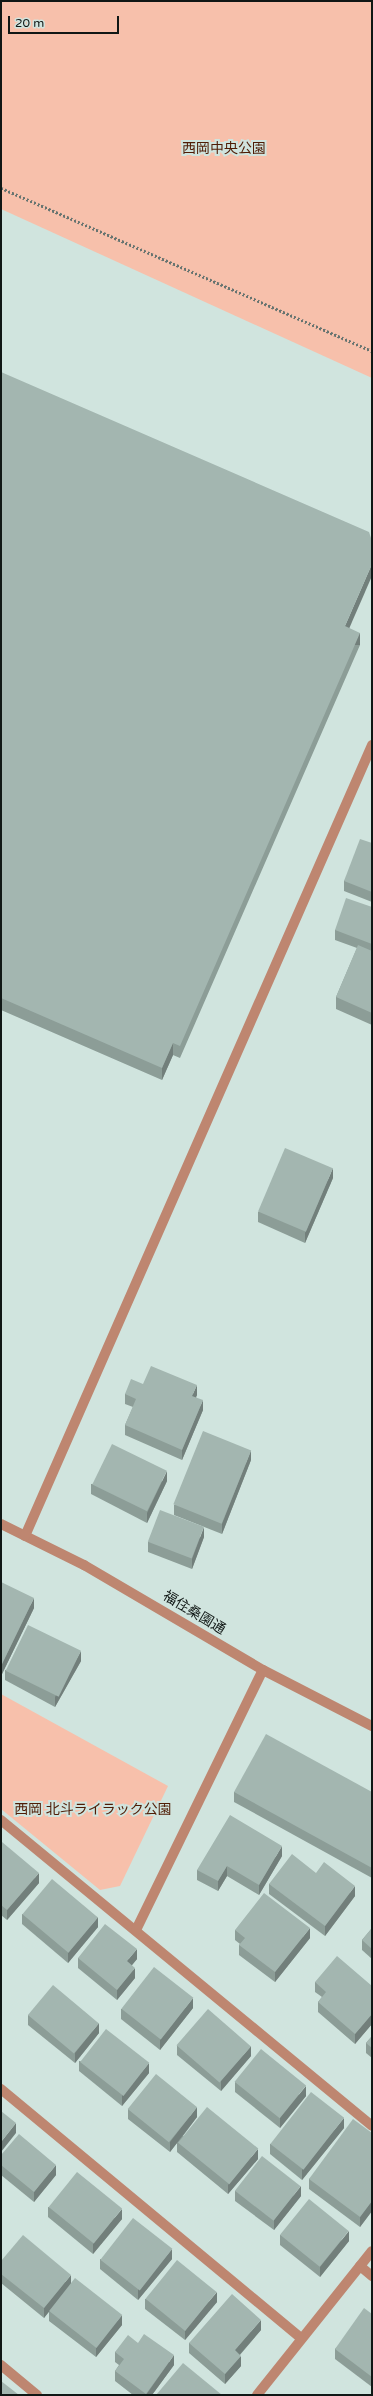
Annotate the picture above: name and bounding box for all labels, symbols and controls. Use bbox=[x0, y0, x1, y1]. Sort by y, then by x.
scale bar bbox=[10, 8, 121, 34]
text: 20 m bbox=[15, 16, 44, 30]
park label: 西岡中央公園 bbox=[182, 141, 266, 157]
street label: 福住桑園通 bbox=[160, 1588, 228, 1638]
park label: 西岡 北斗ライラック公園 bbox=[14, 1802, 172, 1818]

